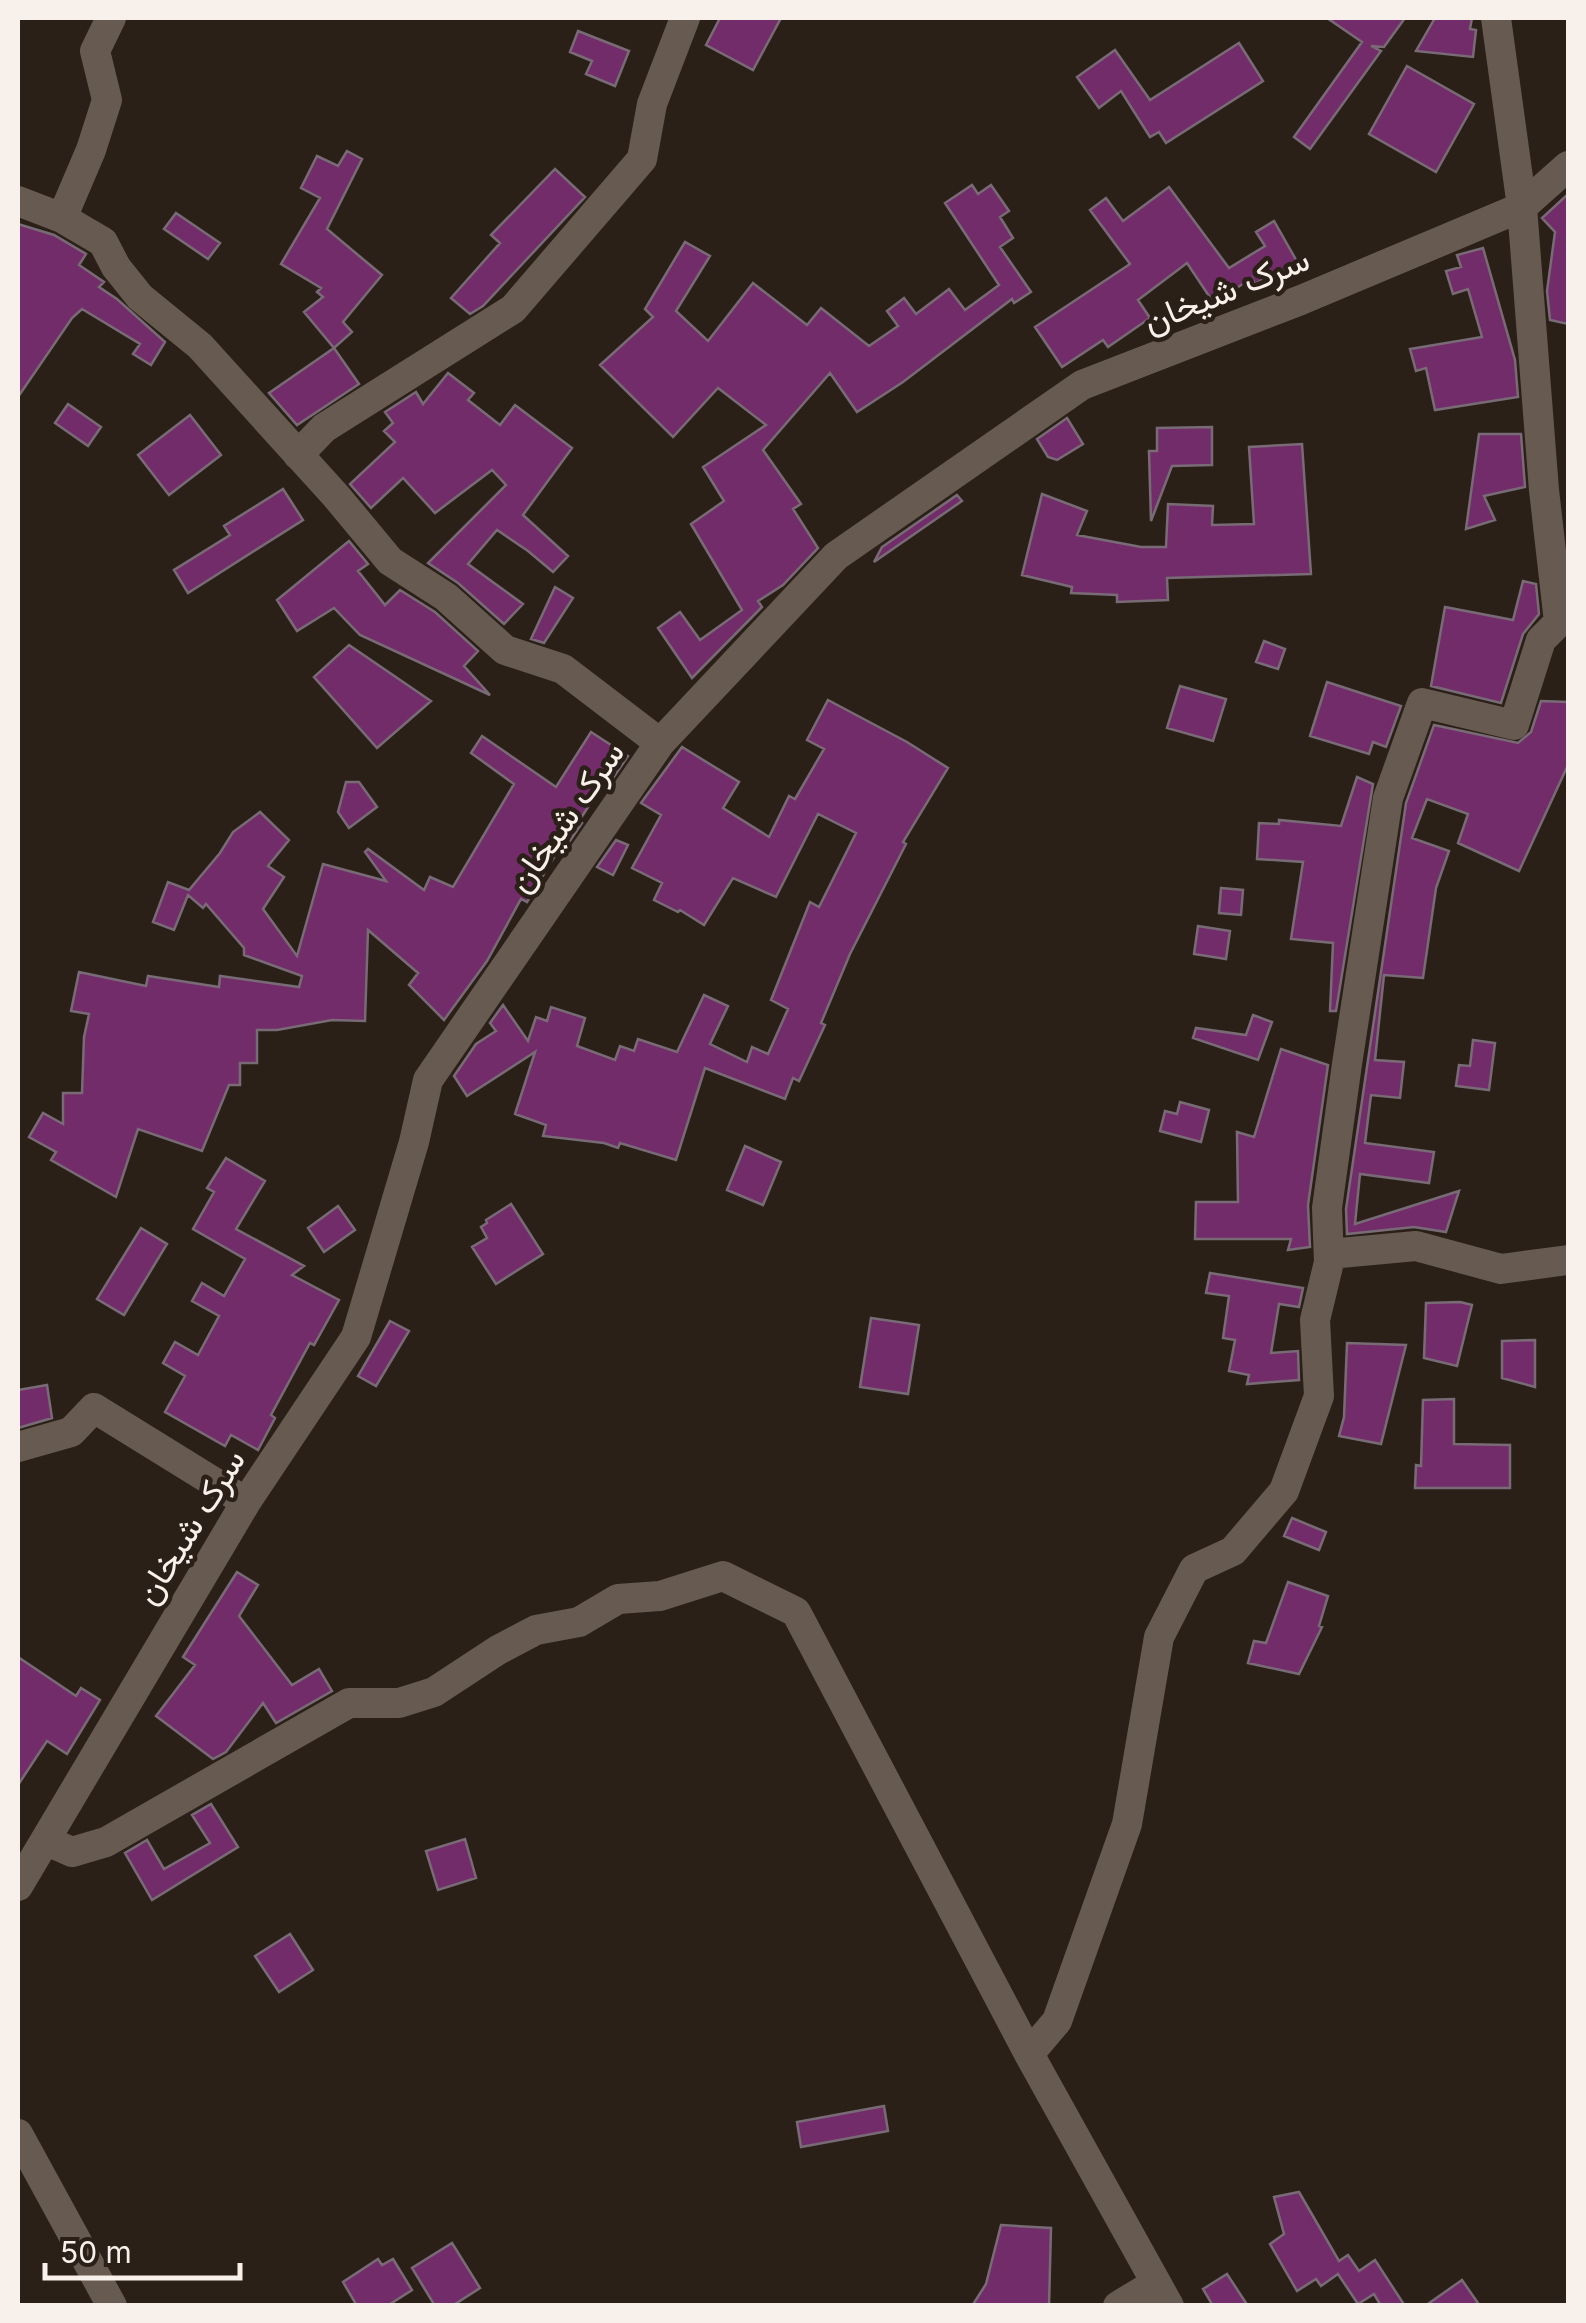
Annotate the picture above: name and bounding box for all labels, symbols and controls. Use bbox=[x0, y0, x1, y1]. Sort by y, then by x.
street label: سرک شیخان bbox=[1137, 237, 1316, 343]
street label: سرک شیخان bbox=[498, 732, 634, 901]
street label: سرک شیخان bbox=[125, 1441, 255, 1613]
scale bar bbox=[45, 2218, 240, 2280]
text: 50 m bbox=[60, 2234, 132, 2270]

